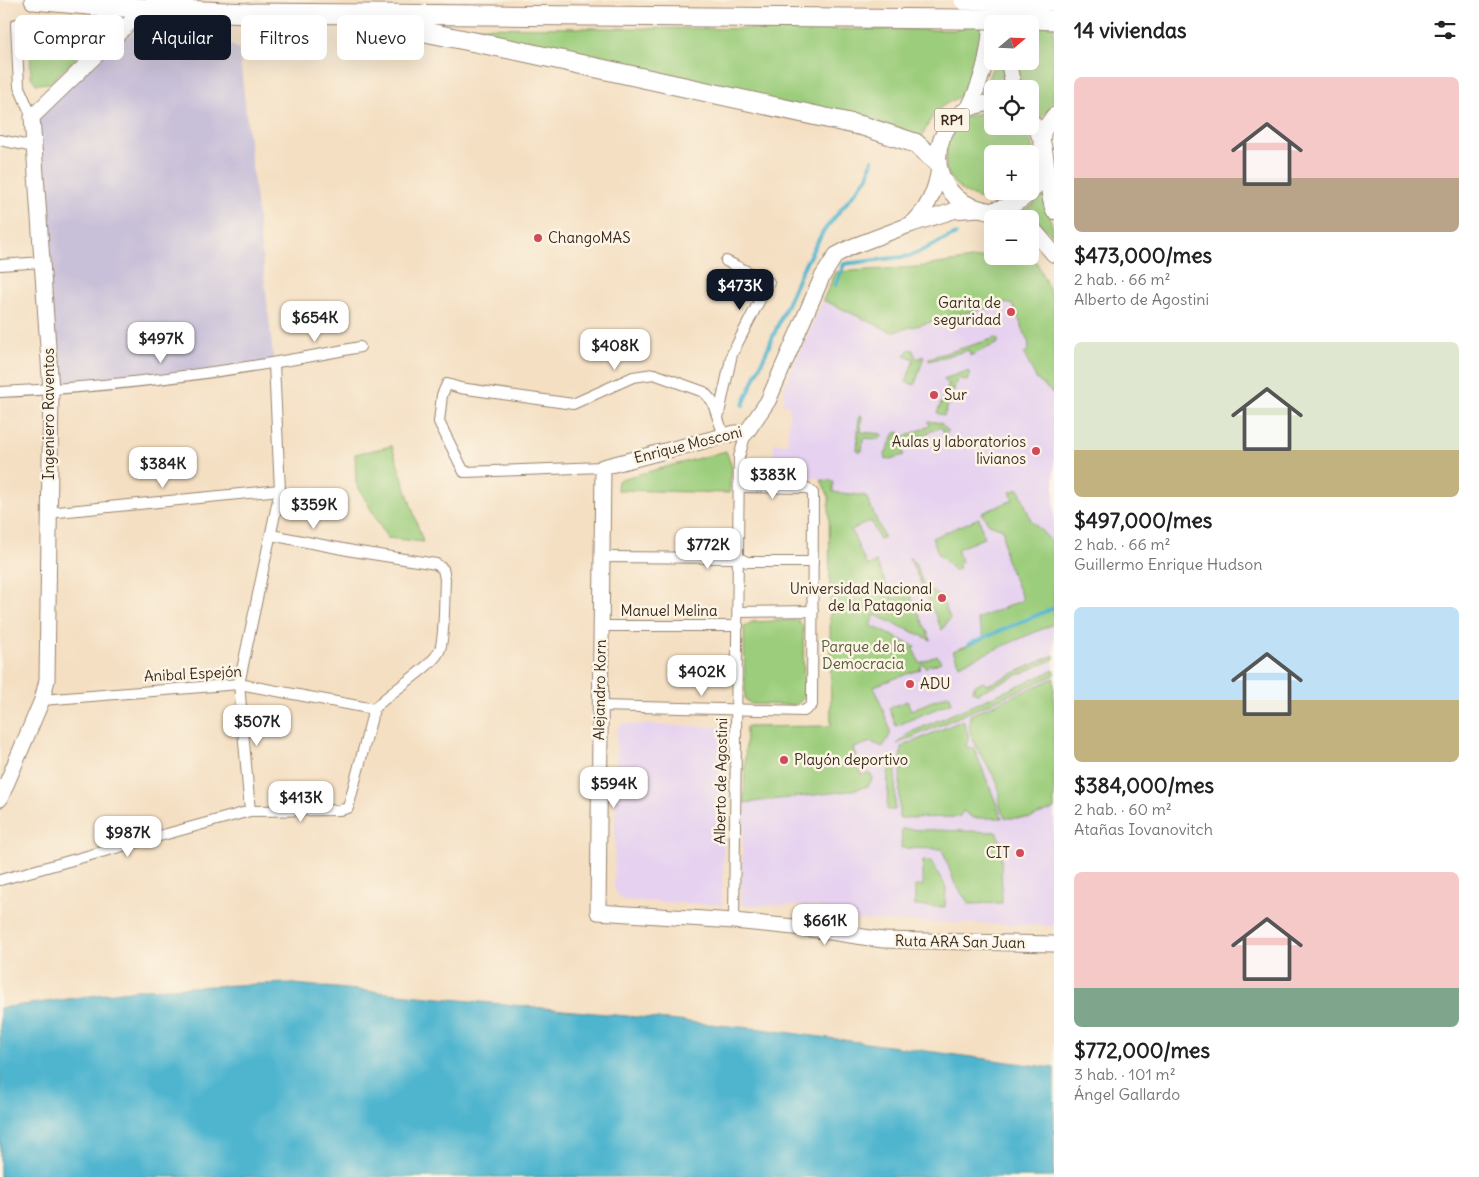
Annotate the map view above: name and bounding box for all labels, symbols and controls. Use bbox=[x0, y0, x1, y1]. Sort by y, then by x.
chip: Comprar bbox=[15, 15, 124, 60]
chip: Alquilar bbox=[134, 15, 231, 60]
chip: Filtros bbox=[241, 15, 327, 60]
chip: Nuevo bbox=[337, 15, 424, 60]
north arrow bbox=[984, 15, 1039, 70]
map controls bbox=[984, 15, 1039, 265]
icon: filters bbox=[1431, 16, 1459, 44]
text: 14 viviendas bbox=[1074, 17, 1187, 44]
button: locate bbox=[984, 80, 1039, 135]
road number: RP1 bbox=[934, 108, 970, 132]
icon: home bbox=[1222, 109, 1312, 199]
button: + bbox=[984, 145, 1039, 200]
button: − bbox=[984, 210, 1039, 265]
place label: ChangoMAS bbox=[548, 228, 631, 247]
marker: ChangoMAS bbox=[532, 232, 544, 244]
text: $473,000/mes bbox=[1074, 242, 1212, 269]
pin: $473K bbox=[705, 268, 775, 311]
text: 2 hab. · 66 m² bbox=[1074, 269, 1171, 289]
text: $473K bbox=[718, 275, 762, 295]
text: Alberto de Agostini bbox=[1074, 289, 1209, 309]
place label: Garita de seguridad bbox=[933, 293, 1001, 329]
pin: $654K bbox=[280, 300, 350, 343]
marker: Garita de seguridad bbox=[1005, 306, 1017, 318]
text: $654K bbox=[292, 307, 338, 327]
pin: $497K bbox=[126, 322, 196, 364]
text: $497K bbox=[138, 328, 184, 348]
pin: $408K bbox=[580, 328, 650, 371]
text: $408K bbox=[591, 335, 639, 355]
street label: Ingeniero Raventos bbox=[39, 348, 58, 480]
icon: home bbox=[1222, 374, 1312, 464]
place label: Sur bbox=[944, 385, 967, 404]
marker: Sur bbox=[928, 389, 940, 401]
street label: Enrique Mosconi bbox=[632, 422, 744, 467]
place label: Aulas y laboratorios livianos bbox=[892, 432, 1026, 468]
marker: Aulas y laboratorios livianos bbox=[1030, 445, 1042, 457]
pin: $384K bbox=[128, 446, 198, 489]
text: $384K bbox=[140, 453, 186, 473]
pin: $383K bbox=[738, 458, 808, 500]
text: $383K bbox=[750, 464, 796, 484]
pin: $359K bbox=[279, 488, 349, 530]
text: $359K bbox=[291, 494, 337, 514]
text: $497,000/mes bbox=[1074, 507, 1212, 534]
pin: $772K bbox=[673, 528, 743, 570]
text: $772K bbox=[686, 534, 730, 554]
text: 2 hab. · 66 m² bbox=[1074, 534, 1171, 554]
text: Guillermo Enrique Hudson bbox=[1074, 554, 1263, 574]
place label: Universidad Nacional de la Patagonia bbox=[790, 579, 932, 615]
marker: Universidad Nacional de la Patagonia bbox=[936, 592, 948, 604]
street label: Manuel Melina bbox=[620, 601, 718, 620]
park label: Parque de la Democracia bbox=[821, 637, 906, 673]
street label: Alejandro Korn bbox=[589, 639, 610, 741]
icon: home bbox=[1222, 639, 1312, 729]
pin: $402K bbox=[667, 654, 737, 697]
street label: Anibal Espejón bbox=[143, 661, 243, 686]
text: $402K bbox=[678, 661, 726, 681]
place label: ADU bbox=[920, 674, 951, 693]
marker: ADU bbox=[904, 678, 916, 690]
pin: $507K bbox=[222, 704, 292, 747]
text: $507K bbox=[234, 711, 280, 731]
street label: Alberto de Agostini bbox=[710, 718, 731, 844]
place label: Playón deportivo bbox=[794, 750, 908, 769]
marker: Playón deportivo bbox=[778, 754, 790, 766]
pin: $594K bbox=[579, 766, 649, 809]
text: $384,000/mes bbox=[1074, 772, 1214, 799]
text: $594K bbox=[591, 773, 637, 793]
pin: $413K bbox=[266, 780, 336, 823]
text: $413K bbox=[279, 787, 323, 807]
text: 2 hab. · 60 m² bbox=[1074, 799, 1172, 819]
pin: $987K bbox=[93, 816, 163, 858]
text: Atañas Iovanovitch bbox=[1074, 819, 1213, 839]
text: $987K bbox=[105, 822, 151, 842]
place label: CIT bbox=[986, 843, 1010, 862]
marker: CIT bbox=[1014, 847, 1026, 859]
pin: $661K bbox=[790, 904, 860, 946]
icon: home bbox=[1222, 904, 1312, 994]
text: $661K bbox=[803, 910, 847, 930]
street label: Ruta ARA San Juan bbox=[895, 931, 1026, 952]
text: $772,000/mes bbox=[1074, 1037, 1210, 1064]
text: 3 hab. · 101 m² bbox=[1074, 1064, 1176, 1084]
text: Ángel Gallardo bbox=[1074, 1084, 1180, 1104]

